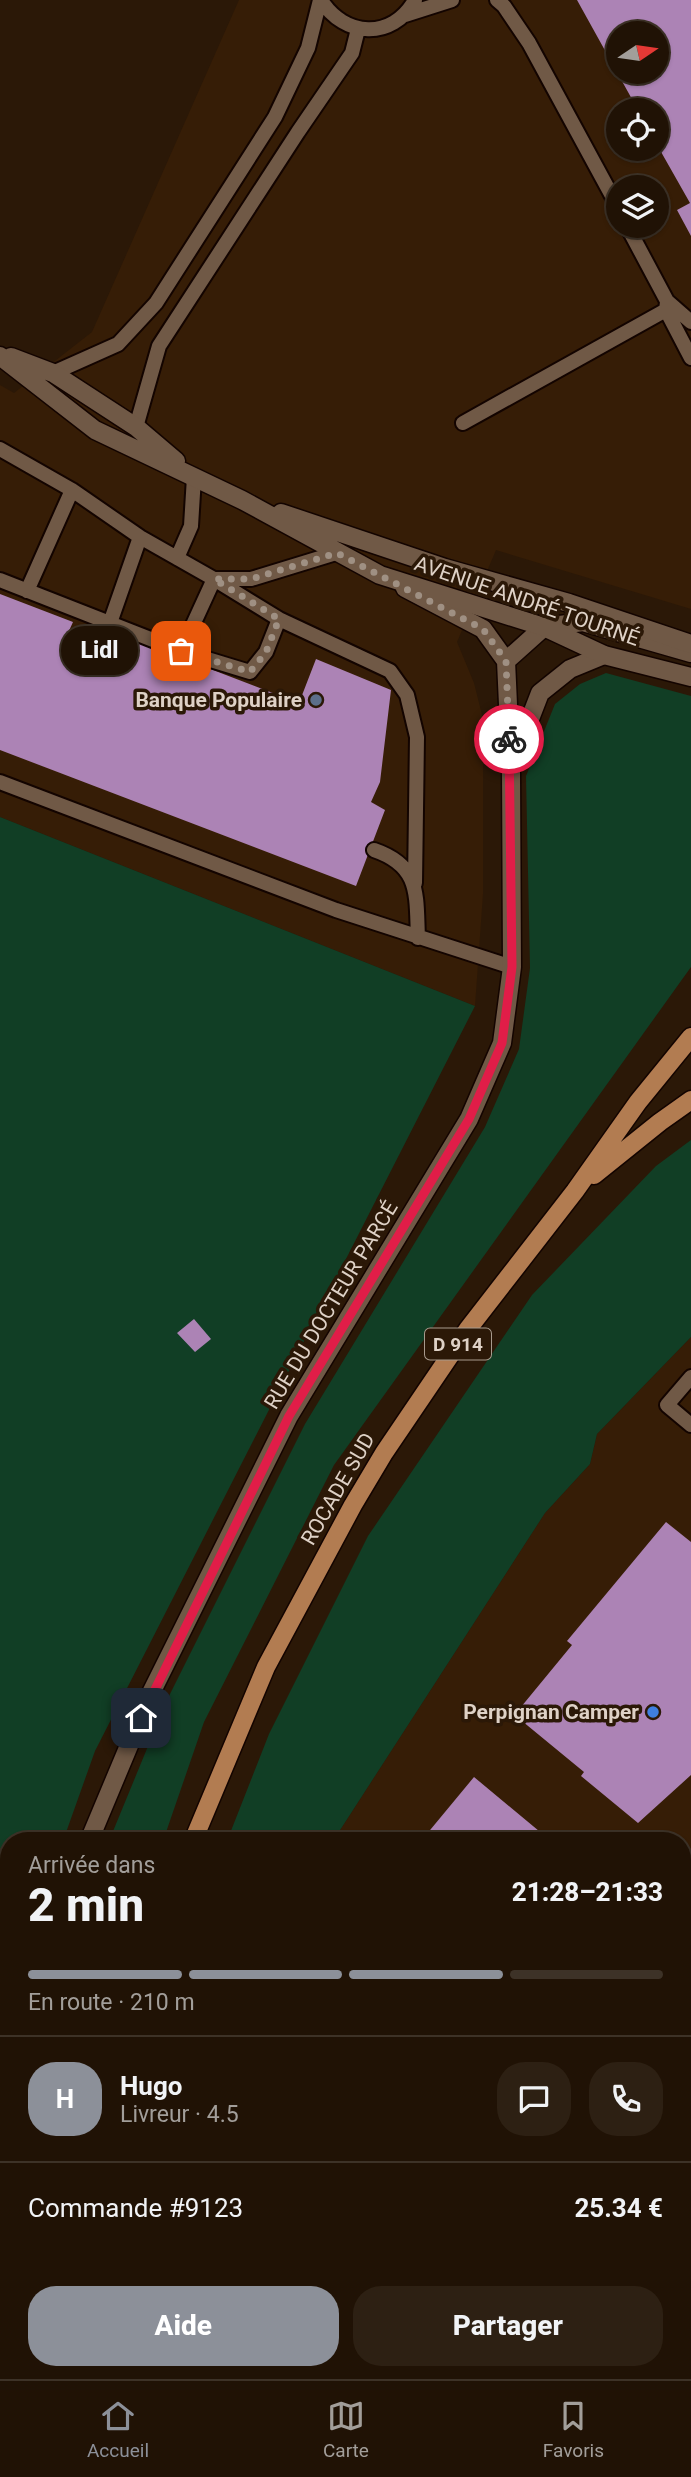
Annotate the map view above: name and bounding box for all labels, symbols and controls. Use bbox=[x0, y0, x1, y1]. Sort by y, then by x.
north arrow bbox=[606, 21, 668, 84]
map controls bbox=[606, 21, 669, 238]
button: locate bbox=[606, 98, 669, 161]
button: layers bbox=[606, 175, 669, 238]
street label: AVENUE ANDRÉ TOURNÉ bbox=[411, 551, 643, 651]
pin bbox=[151, 621, 211, 681]
callout: Lidl bbox=[62, 626, 139, 676]
icon: bag bbox=[162, 632, 200, 670]
text: Lidl bbox=[81, 637, 118, 664]
place label: Banque Populaire bbox=[135, 688, 302, 712]
marker: Banque Populaire bbox=[308, 692, 324, 708]
courier bbox=[474, 704, 544, 774]
icon: bike bbox=[490, 720, 528, 758]
street label: RUE DU DOCTEUR PARCÉ bbox=[259, 1197, 403, 1413]
road number: D 914 bbox=[425, 1328, 491, 1360]
street label: ROCADE SUD bbox=[296, 1429, 380, 1549]
pin bbox=[111, 1688, 171, 1748]
icon: home bbox=[122, 1699, 160, 1737]
place label: Perpignan Camper bbox=[463, 1700, 639, 1724]
marker: Perpignan Camper bbox=[645, 1704, 661, 1720]
text: Arrivée dans bbox=[28, 1852, 155, 1879]
text: 21:28–21:33 bbox=[512, 1877, 663, 1907]
text: 2 min bbox=[28, 1878, 144, 1932]
text: En route · 210 m bbox=[28, 1989, 195, 2016]
button: chat bbox=[497, 2062, 571, 2136]
button: phone bbox=[589, 2062, 663, 2136]
text: Hugo bbox=[120, 2071, 182, 2101]
text: H bbox=[56, 2084, 74, 2114]
text: Livreur · 4.5 bbox=[120, 2101, 239, 2128]
text: Commande #9123 bbox=[28, 2193, 243, 2223]
text: 25.34 € bbox=[574, 2193, 663, 2223]
button: Aide bbox=[28, 2286, 339, 2366]
button: Partager bbox=[353, 2286, 663, 2366]
tab: Accueil bbox=[87, 2397, 149, 2462]
tab: Carte bbox=[323, 2397, 369, 2462]
tab: Favoris bbox=[543, 2397, 604, 2462]

